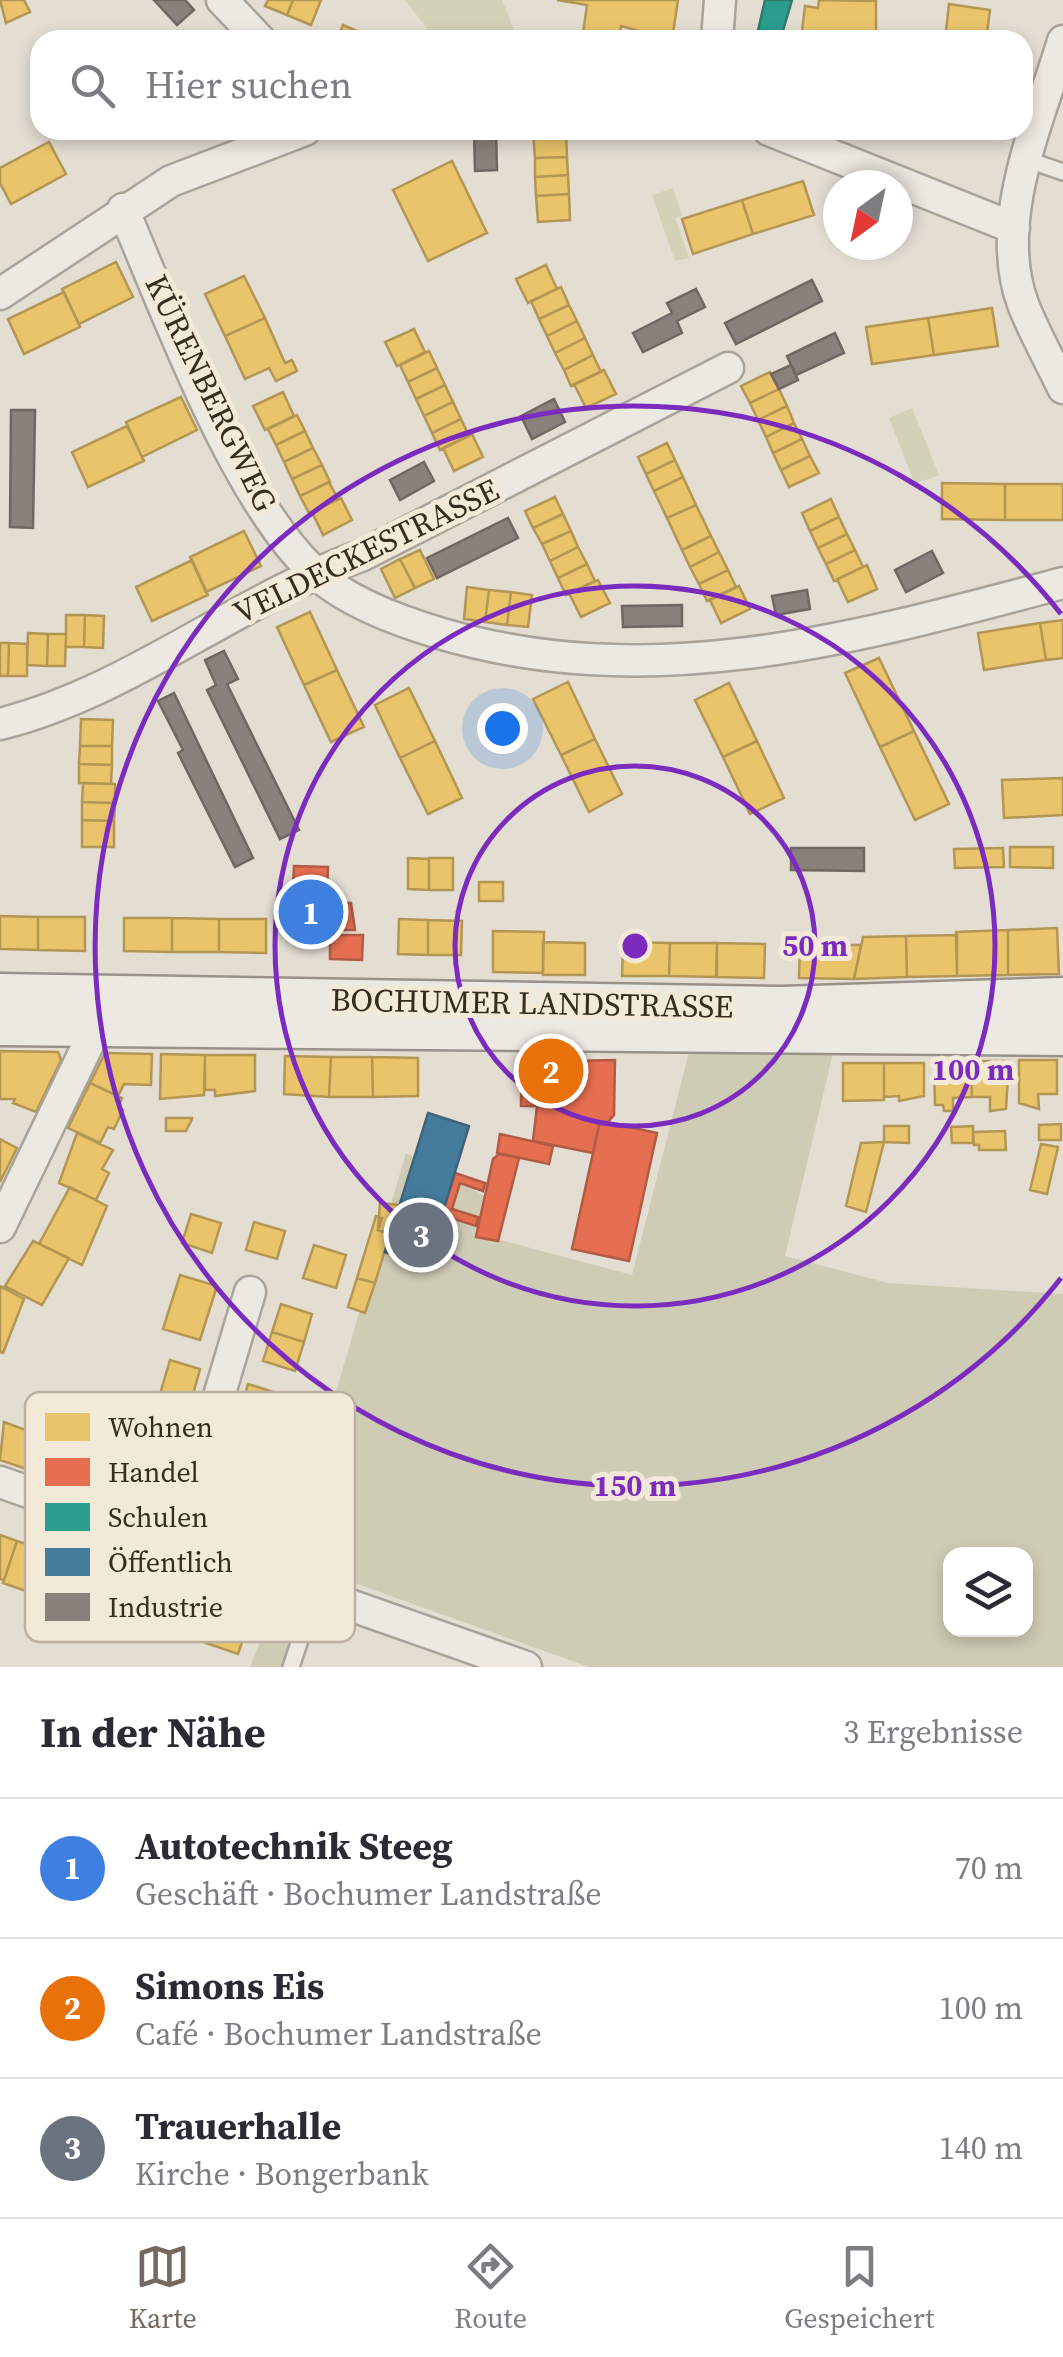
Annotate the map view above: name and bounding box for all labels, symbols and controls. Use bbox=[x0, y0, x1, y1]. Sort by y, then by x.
search box bbox=[30, 30, 1033, 140]
icon: search bbox=[65, 58, 120, 113]
text: Hier suchen bbox=[145, 59, 352, 111]
north arrow bbox=[823, 170, 913, 260]
street label: KÜRENBERGWEG bbox=[135, 267, 287, 519]
street label: VELDECKESTRASSE bbox=[226, 468, 506, 634]
your location bbox=[477, 703, 528, 754]
pin: 1 bbox=[278, 874, 344, 950]
text: 50 m bbox=[782, 925, 848, 966]
centre of rings bbox=[617, 928, 653, 964]
street label: BOCHUMER LANDSTRASSE bbox=[330, 977, 734, 1029]
pin: 2 bbox=[518, 1034, 584, 1108]
text: 100 m bbox=[932, 1049, 1014, 1090]
pin: 3 bbox=[388, 1198, 454, 1272]
legend bbox=[25, 1392, 355, 1642]
text: Wohnen bbox=[108, 1408, 213, 1446]
text: Handel bbox=[108, 1453, 199, 1491]
text: 150 m bbox=[594, 1465, 676, 1506]
text: Schulen bbox=[108, 1498, 208, 1536]
text: Öffentlich bbox=[108, 1543, 233, 1581]
map controls bbox=[943, 1547, 1033, 1637]
button: layers bbox=[943, 1547, 1033, 1637]
text: Industrie bbox=[108, 1588, 223, 1626]
text: In der Nähe bbox=[40, 1703, 266, 1761]
text: 3 Ergebnisse bbox=[843, 1710, 1023, 1754]
text: Autotechnik Steeg bbox=[135, 1820, 453, 1872]
text: 1 bbox=[64, 1846, 81, 1890]
text: 70 m bbox=[955, 1846, 1023, 1890]
text: Geschäft · Bochumer Landstraße bbox=[135, 1872, 602, 1916]
text: Simons Eis bbox=[135, 1960, 324, 2012]
text: 2 bbox=[64, 1986, 81, 2030]
text: 100 m bbox=[939, 1986, 1023, 2030]
text: Café · Bochumer Landstraße bbox=[135, 2012, 542, 2056]
text: Trauerhalle bbox=[135, 2100, 341, 2152]
text: 3 bbox=[64, 2126, 81, 2170]
text: 140 m bbox=[939, 2126, 1023, 2170]
text: Kirche · Bongerbank bbox=[135, 2152, 429, 2196]
tab: Karte bbox=[129, 2239, 197, 2337]
tab: Route bbox=[454, 2239, 527, 2337]
tab: Gespeichert bbox=[784, 2239, 934, 2337]

